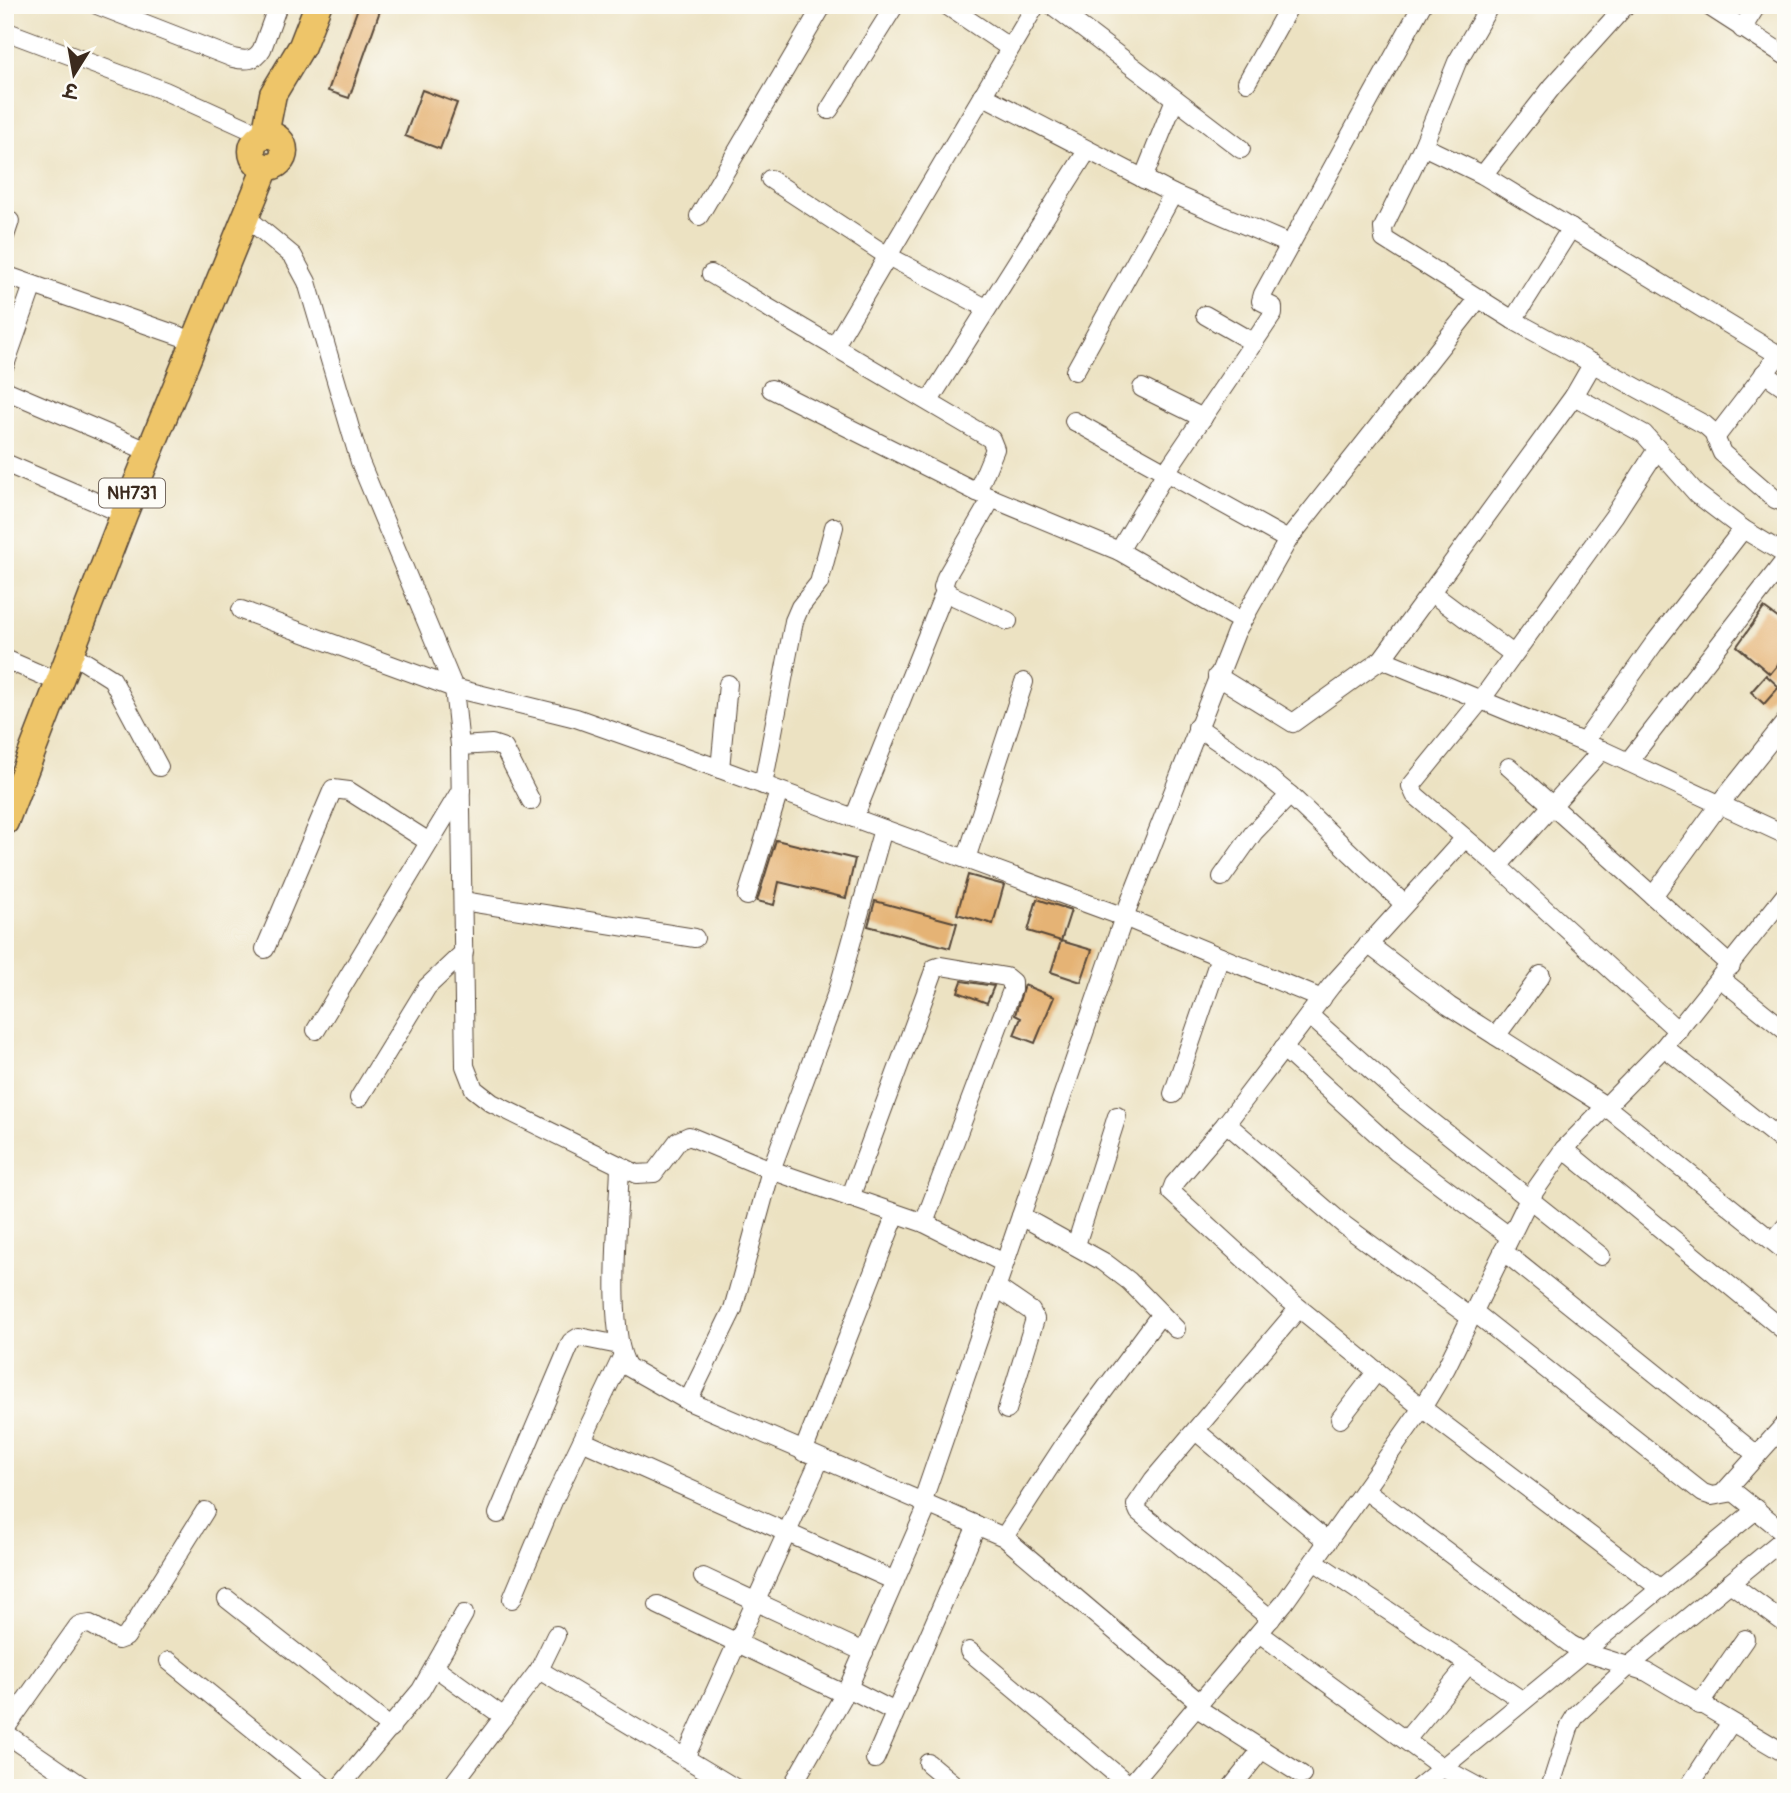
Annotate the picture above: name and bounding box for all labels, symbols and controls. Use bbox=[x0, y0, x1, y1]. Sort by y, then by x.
north arrow bbox=[38, 38, 108, 108]
text: उ bbox=[60, 76, 81, 103]
road number: NH731 bbox=[99, 478, 165, 508]

